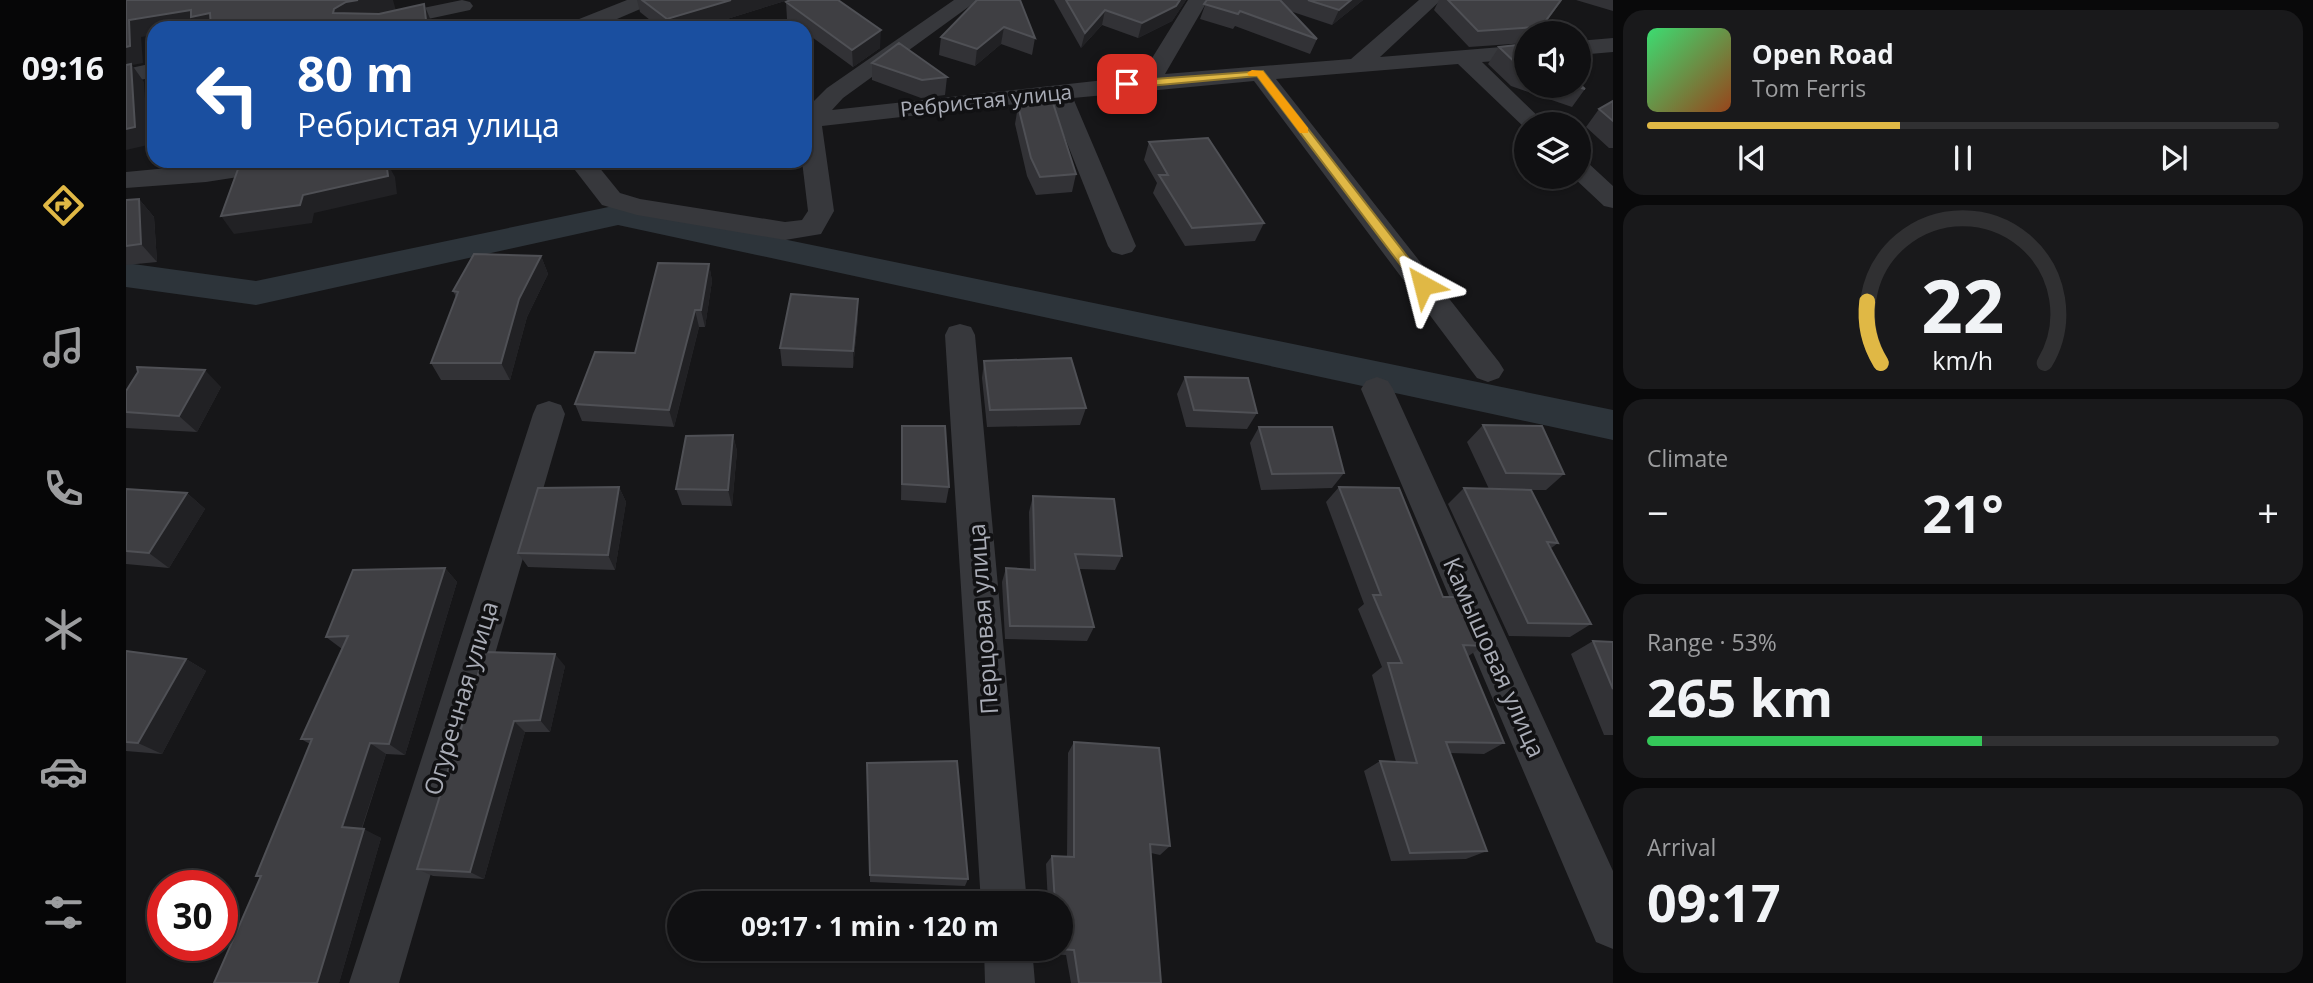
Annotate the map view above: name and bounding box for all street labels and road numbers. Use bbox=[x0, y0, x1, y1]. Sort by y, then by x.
street label: Ребристая улица bbox=[899, 77, 1073, 123]
street label: Перцовая улица bbox=[959, 523, 1005, 715]
street label: Камышовая улица bbox=[1436, 552, 1554, 762]
street label: Огуречная улица bbox=[415, 597, 505, 799]

